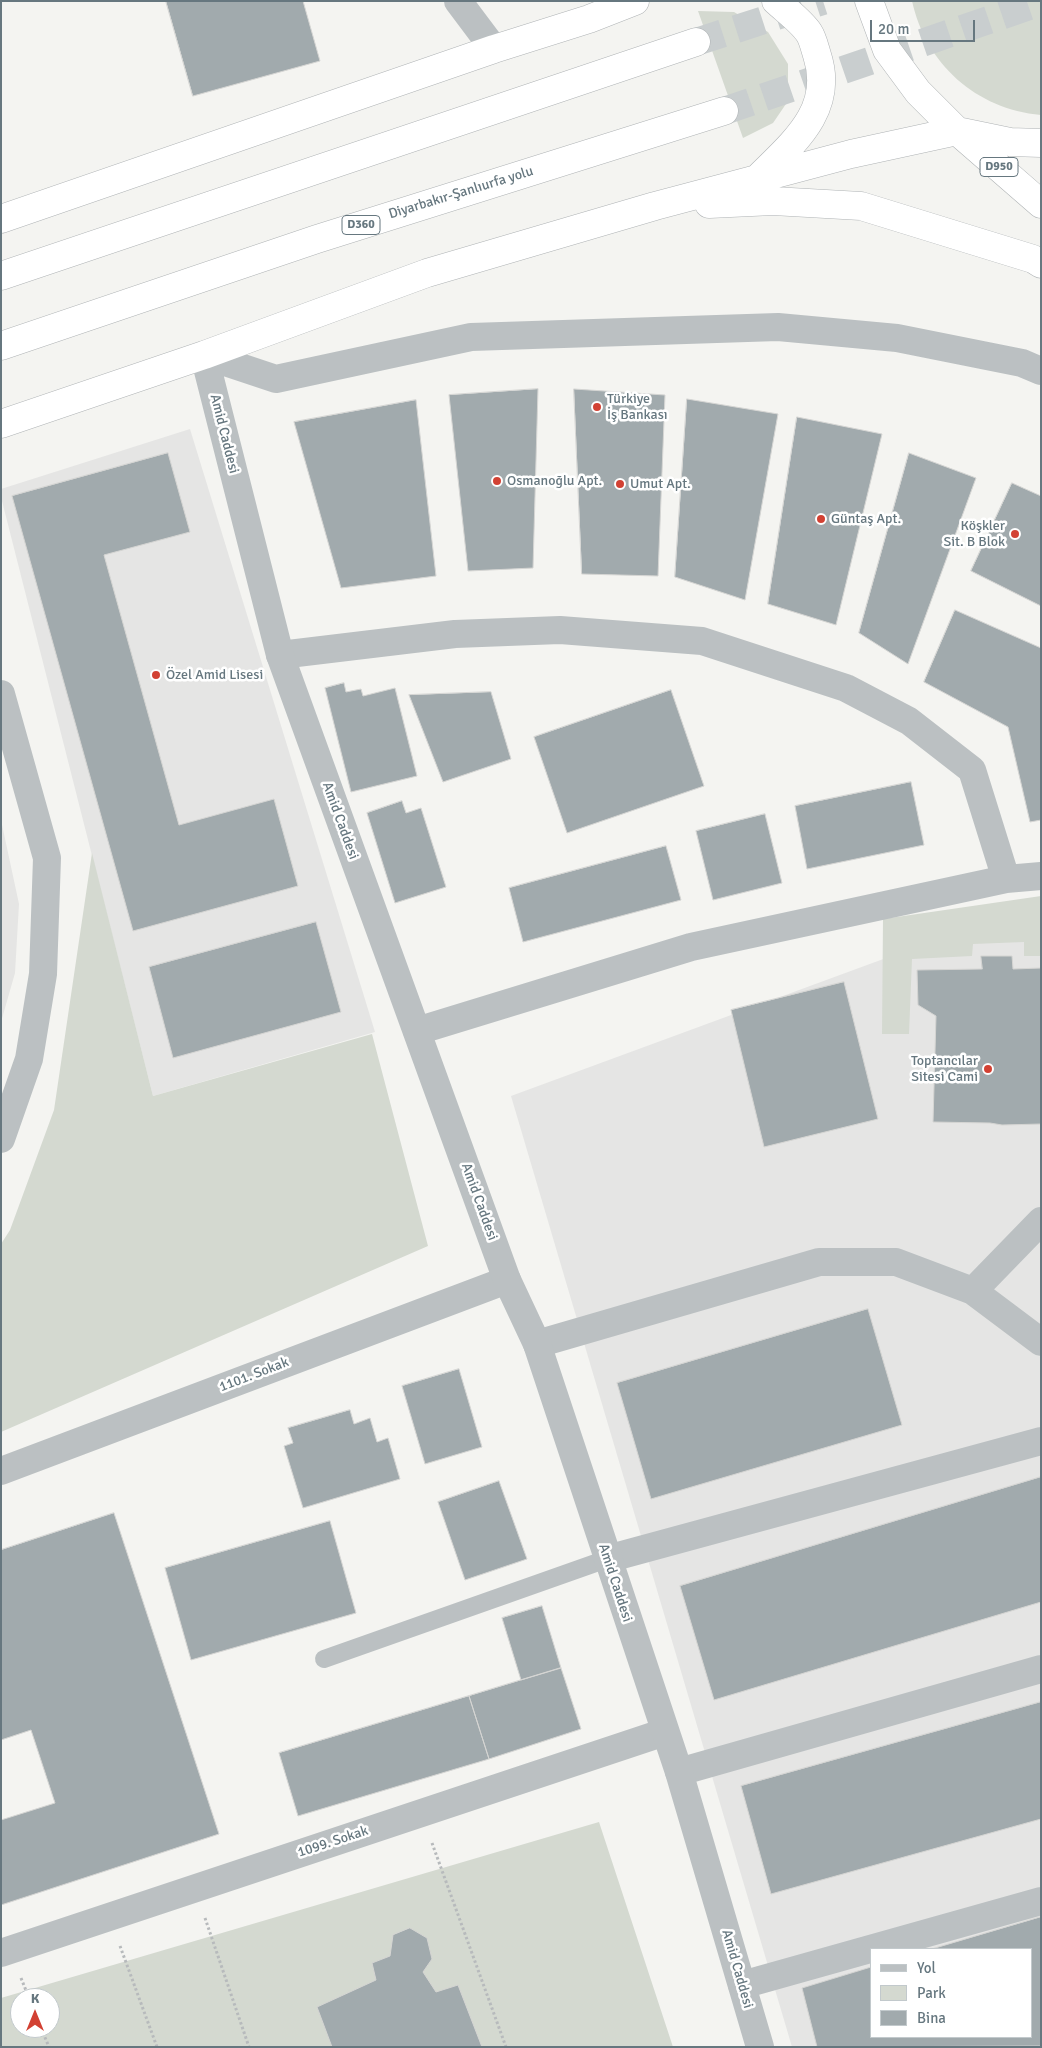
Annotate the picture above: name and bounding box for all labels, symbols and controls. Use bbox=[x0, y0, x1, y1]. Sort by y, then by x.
scale bar bbox=[872, 10, 977, 42]
text: 20 m bbox=[878, 20, 909, 38]
road number: D950 bbox=[980, 158, 1018, 176]
street label: Diyarbakır-Şanlıurfa yolu bbox=[387, 163, 535, 223]
road number: D360 bbox=[342, 216, 380, 234]
place label: Türkiye İş Bankası bbox=[607, 391, 668, 424]
street label: Amid Caddesi bbox=[206, 393, 242, 475]
marker: Türkiye İş Bankası bbox=[591, 401, 603, 413]
place label: Osmanoğlu Apt. bbox=[507, 473, 602, 489]
marker: Osmanoğlu Apt. bbox=[491, 475, 503, 487]
place label: Umut Apt. bbox=[630, 476, 691, 492]
marker: Umut Apt. bbox=[614, 478, 626, 490]
place label: Güntaş Apt. bbox=[831, 511, 901, 527]
marker: Güntaş Apt. bbox=[815, 513, 827, 525]
place label: Köşkler Sit. B Blok bbox=[944, 518, 1005, 550]
marker: Köşkler Sit. B Blok bbox=[1009, 528, 1021, 540]
place label: Özel Amid Lisesi bbox=[166, 667, 263, 683]
marker: Özel Amid Lisesi bbox=[150, 669, 162, 681]
street label: Amid Caddesi bbox=[318, 780, 362, 862]
place label: Toptancılar Sitesi Cami bbox=[911, 1053, 978, 1086]
marker: Toptancılar Sitesi Cami bbox=[982, 1063, 994, 1075]
street label: Amid Caddesi bbox=[457, 1161, 501, 1243]
street label: 1101. Sokak bbox=[217, 1354, 291, 1396]
street label: Amid Caddesi bbox=[594, 1542, 636, 1624]
street label: 1099. Sokak bbox=[296, 1823, 370, 1861]
street label: Amid Caddesi bbox=[718, 1928, 756, 2010]
legend bbox=[870, 1948, 1032, 2038]
text: Yol bbox=[917, 1959, 936, 1977]
text: Park bbox=[917, 1984, 946, 2002]
north arrow bbox=[10, 1988, 60, 2038]
text: K bbox=[31, 1990, 39, 2007]
text: Bina bbox=[917, 2009, 946, 2027]

